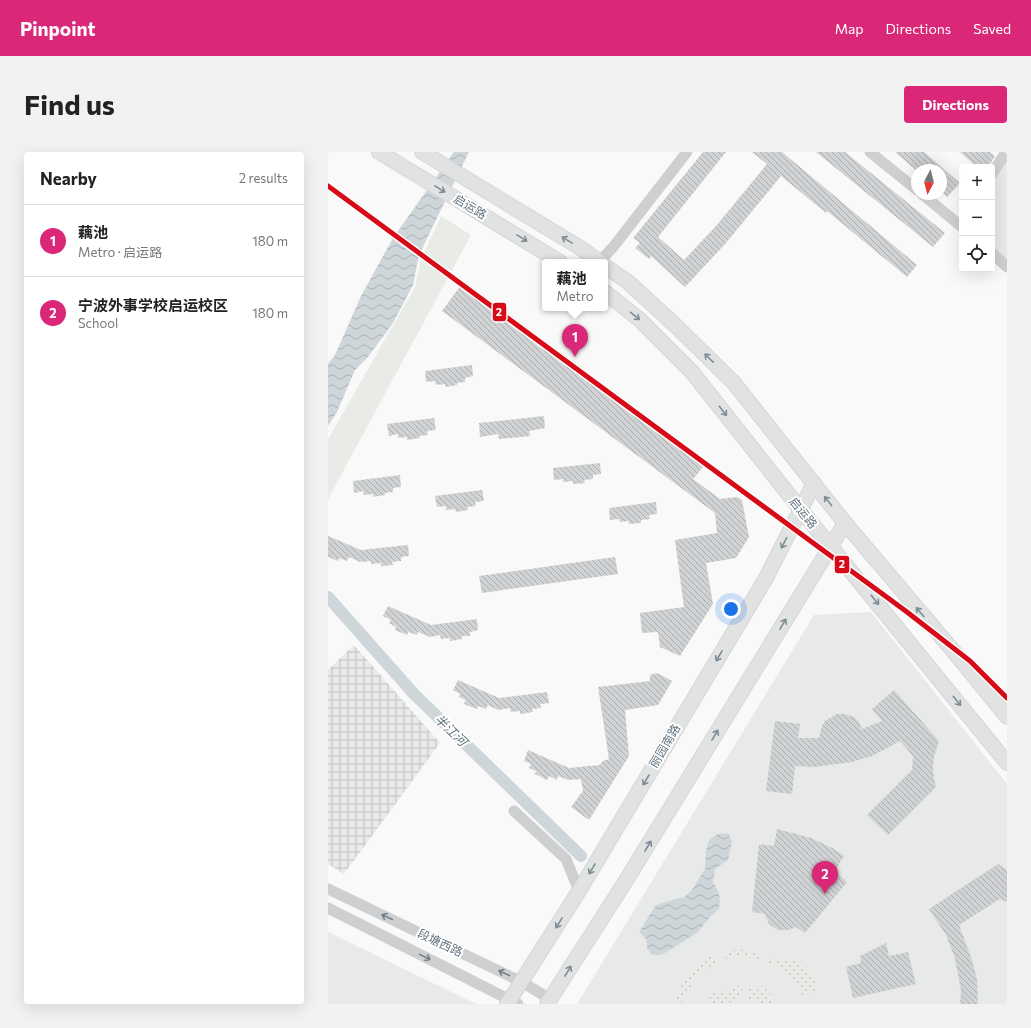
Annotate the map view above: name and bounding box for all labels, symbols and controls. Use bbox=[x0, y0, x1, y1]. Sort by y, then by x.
text: Pinpoint bbox=[20, 17, 96, 40]
text: Map bbox=[835, 20, 864, 37]
text: Directions bbox=[886, 20, 951, 37]
text: Saved bbox=[973, 20, 1011, 37]
button: Directions bbox=[904, 86, 1007, 123]
text: Find us bbox=[24, 87, 115, 121]
north arrow bbox=[911, 164, 947, 200]
map controls bbox=[959, 164, 995, 272]
button: + bbox=[959, 164, 995, 200]
text: Nearby bbox=[40, 168, 97, 189]
text: 2 results bbox=[239, 170, 288, 186]
one-way arrow bbox=[434, 185, 446, 193]
street label: 启运路 bbox=[451, 191, 490, 221]
button: − bbox=[959, 200, 995, 236]
text: 藕池 bbox=[78, 223, 108, 241]
text: 1 bbox=[50, 233, 56, 249]
text: 180 m bbox=[252, 233, 288, 249]
one-way arrow bbox=[516, 235, 528, 243]
one-way arrow bbox=[561, 236, 573, 244]
button: locate bbox=[959, 236, 995, 272]
text: Metro · 启运路 bbox=[78, 244, 162, 260]
popup bbox=[542, 259, 608, 311]
text: 藕池 bbox=[556, 269, 586, 287]
text: Metro bbox=[556, 288, 594, 304]
text: 宁波外事学校启运校区 bbox=[78, 296, 228, 314]
line badge: 2 bbox=[492, 302, 507, 322]
text: 2 bbox=[49, 305, 57, 321]
text: 180 m bbox=[252, 305, 288, 321]
text: 2 bbox=[496, 305, 502, 318]
one-way arrow bbox=[630, 312, 641, 321]
text: School bbox=[78, 315, 118, 331]
pin: 1 bbox=[562, 324, 588, 357]
one-way arrow bbox=[704, 353, 714, 363]
one-way arrow bbox=[719, 406, 728, 417]
street label: 启运路 bbox=[787, 494, 821, 531]
one-way arrow bbox=[823, 496, 832, 507]
one-way arrow bbox=[780, 537, 787, 549]
line badge: 2 bbox=[834, 555, 850, 574]
text: 2 bbox=[839, 557, 845, 570]
one-way arrow bbox=[870, 595, 879, 606]
your location bbox=[721, 599, 741, 619]
one-way arrow bbox=[916, 606, 925, 617]
one-way arrow bbox=[780, 618, 788, 630]
one-way arrow bbox=[715, 650, 723, 662]
one-way arrow bbox=[952, 696, 961, 706]
water label: 半江河 bbox=[431, 711, 473, 751]
street label: 丽园南路 bbox=[646, 721, 683, 770]
one-way arrow bbox=[712, 729, 720, 741]
one-way arrow bbox=[641, 774, 649, 786]
one-way arrow bbox=[644, 840, 652, 852]
pin: 2 bbox=[812, 861, 838, 894]
one-way arrow bbox=[588, 863, 596, 875]
one-way arrow bbox=[381, 913, 393, 920]
one-way arrow bbox=[554, 918, 563, 929]
street label: 段塘西路 bbox=[416, 926, 465, 959]
one-way arrow bbox=[419, 954, 431, 961]
one-way arrow bbox=[564, 966, 572, 977]
one-way arrow bbox=[498, 969, 510, 976]

